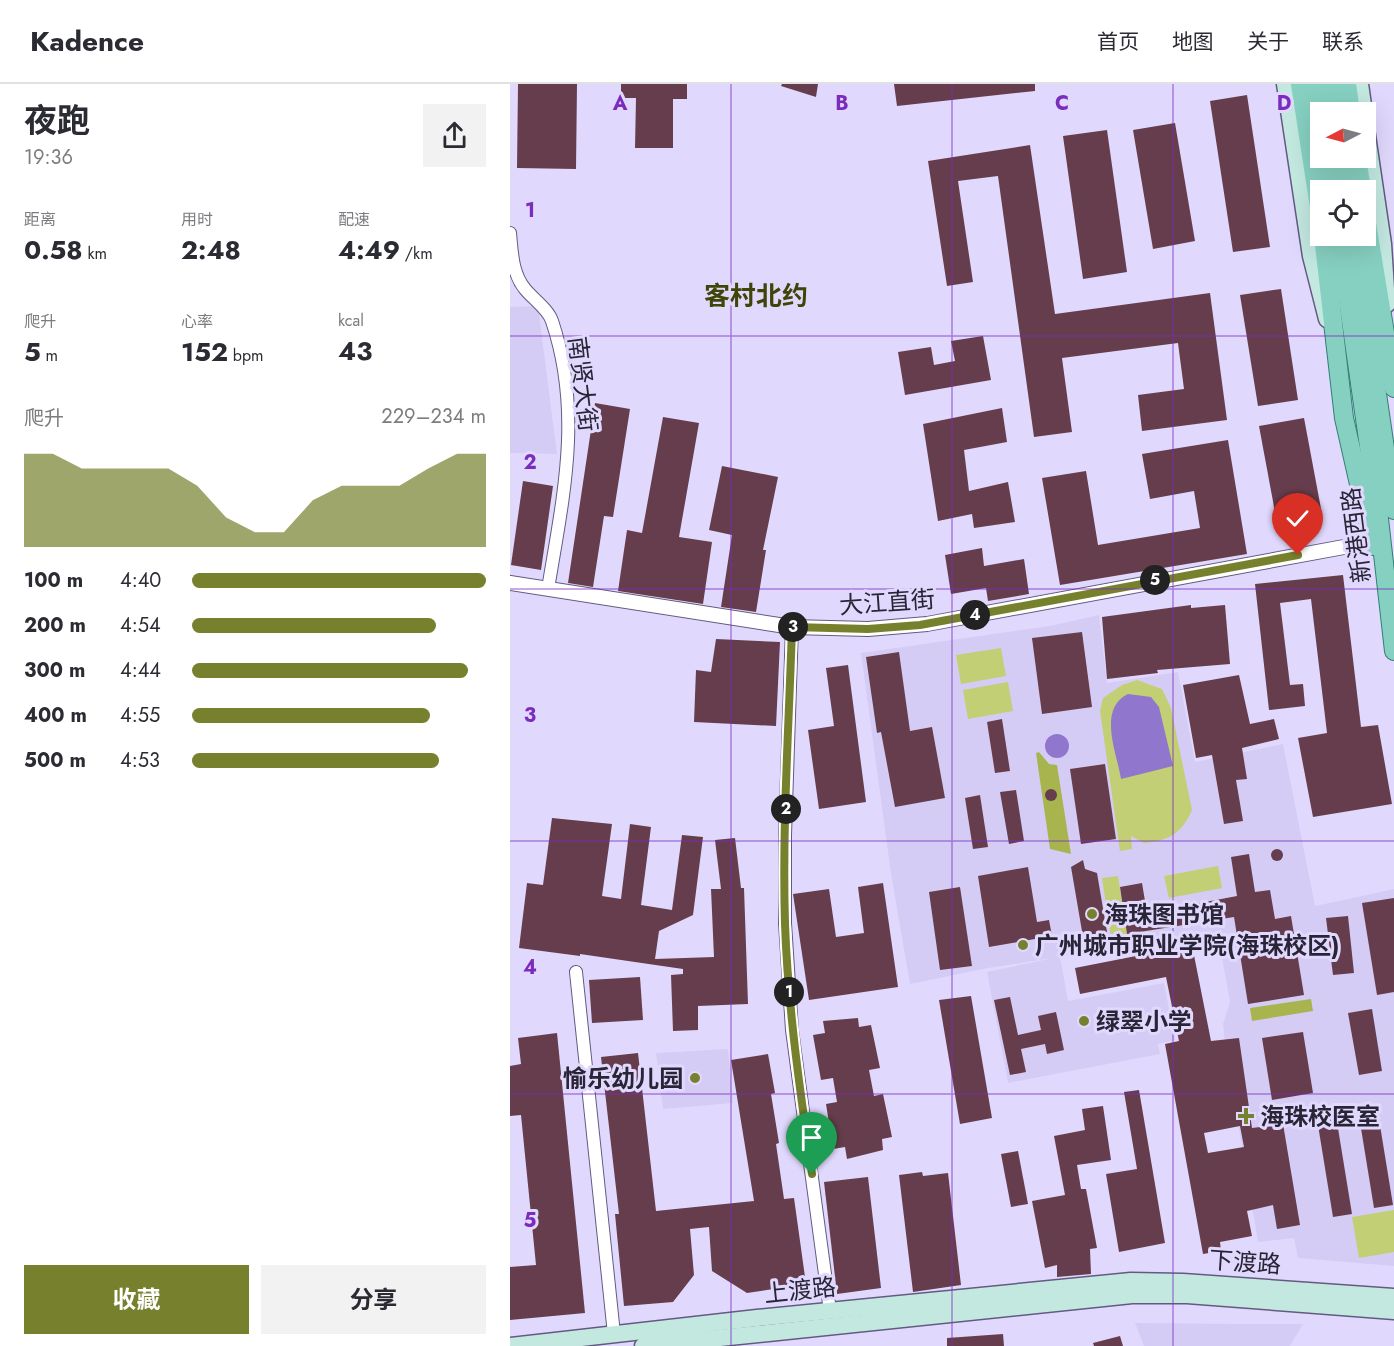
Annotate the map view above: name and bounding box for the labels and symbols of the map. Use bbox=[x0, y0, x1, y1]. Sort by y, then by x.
text: A bbox=[612, 89, 628, 118]
text: B bbox=[835, 89, 849, 118]
text: C bbox=[1055, 89, 1069, 118]
text: D bbox=[1277, 89, 1291, 118]
north arrow bbox=[1310, 102, 1376, 168]
text: 1 bbox=[525, 196, 535, 225]
district label: 客村北约 bbox=[704, 277, 808, 315]
street label: 南贤大街 bbox=[560, 334, 606, 434]
text: 2 bbox=[523, 448, 537, 477]
street label: 新港西路 bbox=[1333, 485, 1379, 585]
pin bbox=[1272, 493, 1323, 555]
pin: 5 bbox=[1140, 565, 1170, 595]
street label: 大江直街 bbox=[838, 581, 936, 623]
pin: 4 bbox=[960, 600, 990, 630]
pin: 3 bbox=[778, 612, 808, 642]
text: 3 bbox=[524, 701, 536, 730]
pin: 2 bbox=[771, 794, 801, 824]
place label: 海珠图书馆 bbox=[1104, 897, 1224, 932]
marker: 海珠图书馆 bbox=[1085, 907, 1099, 921]
place label: 广州城市职业学院(海珠校区) bbox=[1035, 928, 1339, 963]
marker: 广州城市职业学院(海珠校区) bbox=[1016, 938, 1030, 952]
text: 4 bbox=[523, 953, 537, 982]
pin: 1 bbox=[774, 977, 804, 1007]
place label: 绿翠小学 bbox=[1096, 1004, 1192, 1039]
marker: 绿翠小学 bbox=[1077, 1014, 1091, 1028]
place label: 愉乐幼儿园 bbox=[563, 1061, 683, 1096]
marker: 愉乐幼儿园 bbox=[688, 1071, 702, 1085]
place label: 海珠校医室 bbox=[1260, 1099, 1380, 1134]
marker: 海珠校医室 bbox=[1237, 1107, 1255, 1125]
pin bbox=[786, 1112, 837, 1174]
text: 5 bbox=[524, 1206, 537, 1235]
street label: 下渡路 bbox=[1208, 1242, 1282, 1282]
street label: 上渡路 bbox=[762, 1269, 838, 1311]

